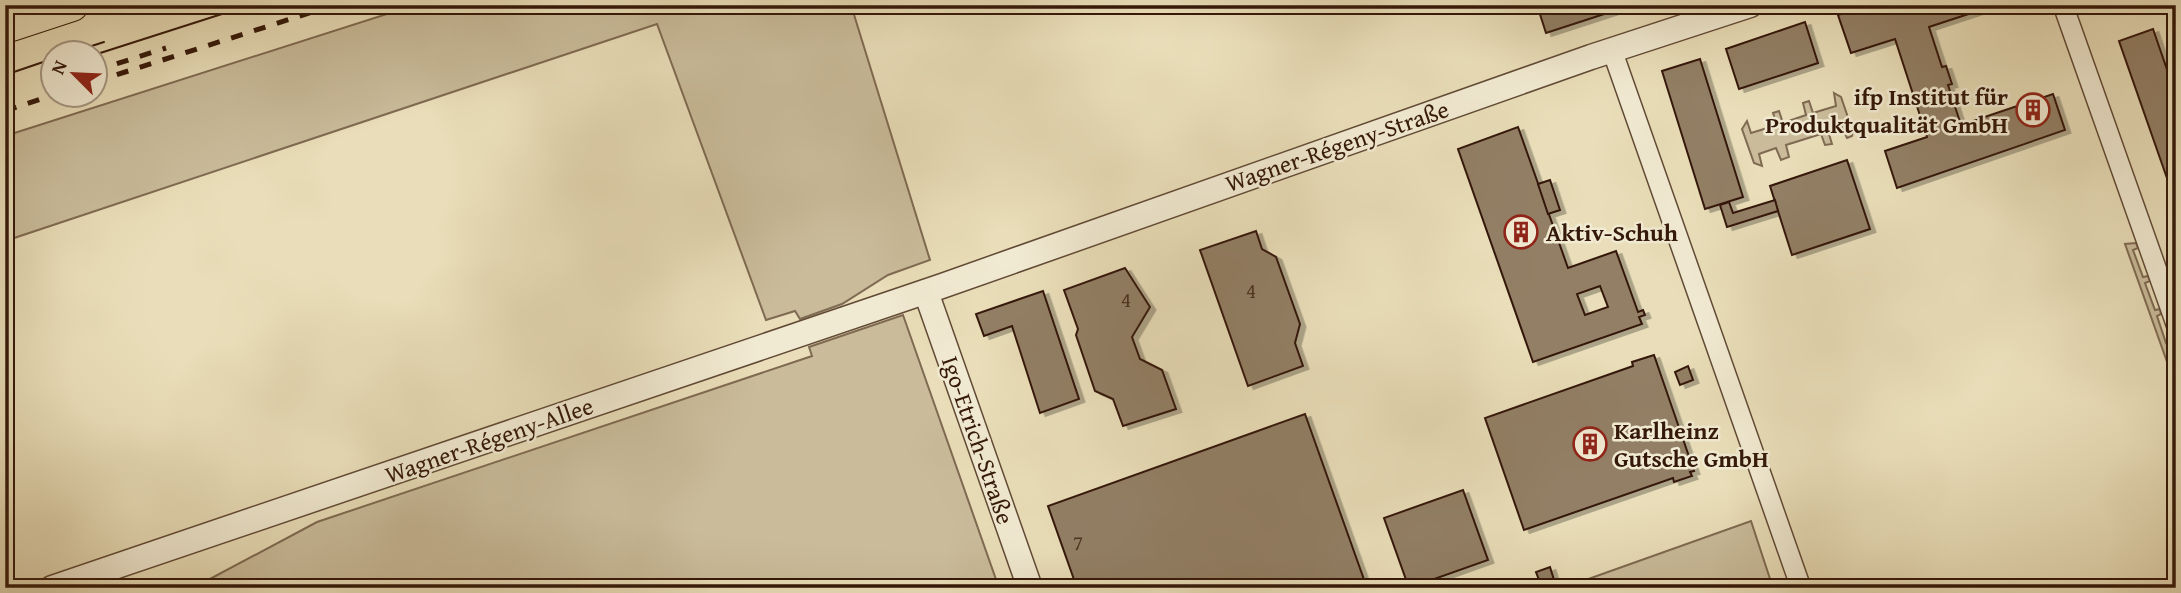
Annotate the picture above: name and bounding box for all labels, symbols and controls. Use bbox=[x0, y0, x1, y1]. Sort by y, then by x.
north arrow bbox=[38, 38, 108, 108]
text: N bbox=[43, 55, 74, 79]
place label: ifp Institut für Produktqualität GmbH bbox=[1765, 79, 2008, 142]
street label: Wagner-Régeny-Straße bbox=[1221, 91, 1453, 201]
building icon: ifp Institut für Produktqualität GmbH bbox=[2014, 91, 2052, 129]
building icon: Aktiv-Schuh bbox=[1502, 213, 1540, 251]
place label: Aktiv-Schuh bbox=[1546, 215, 1678, 250]
house number: 4 bbox=[1246, 275, 1256, 306]
house number: 4 bbox=[1121, 284, 1131, 315]
street label: Igo-Etrich-Straße bbox=[933, 351, 1023, 529]
street label: Wagner-Régeny-Allee bbox=[380, 388, 598, 492]
place label: Karlheinz Gutsche GmbH bbox=[1614, 413, 1769, 476]
building icon: Karlheinz Gutsche GmbH bbox=[1571, 425, 1609, 463]
house number: 7 bbox=[1073, 527, 1083, 558]

